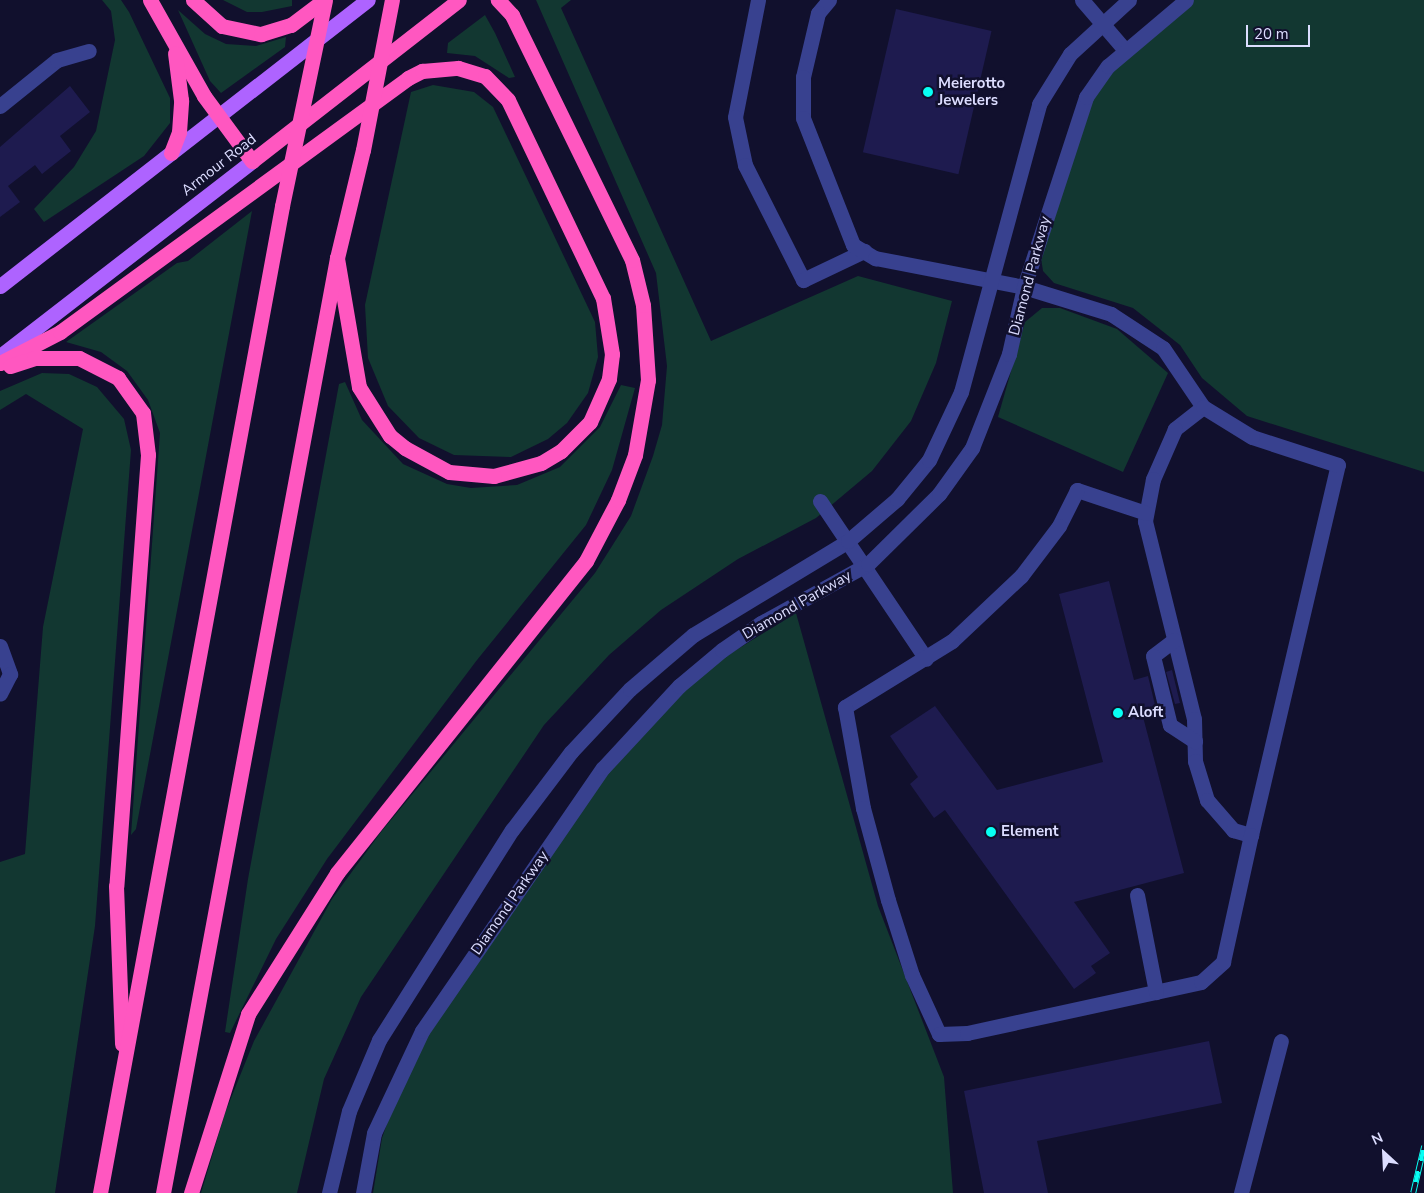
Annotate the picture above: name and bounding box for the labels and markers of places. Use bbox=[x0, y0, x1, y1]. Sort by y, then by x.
place label: Meierotto Jewelers bbox=[938, 74, 1005, 109]
marker: Meierotto Jewelers bbox=[922, 86, 934, 98]
place label: Aloft bbox=[1128, 704, 1163, 722]
marker: Aloft bbox=[1112, 707, 1124, 719]
place label: Element bbox=[1001, 823, 1059, 841]
marker: Element bbox=[985, 826, 997, 838]

